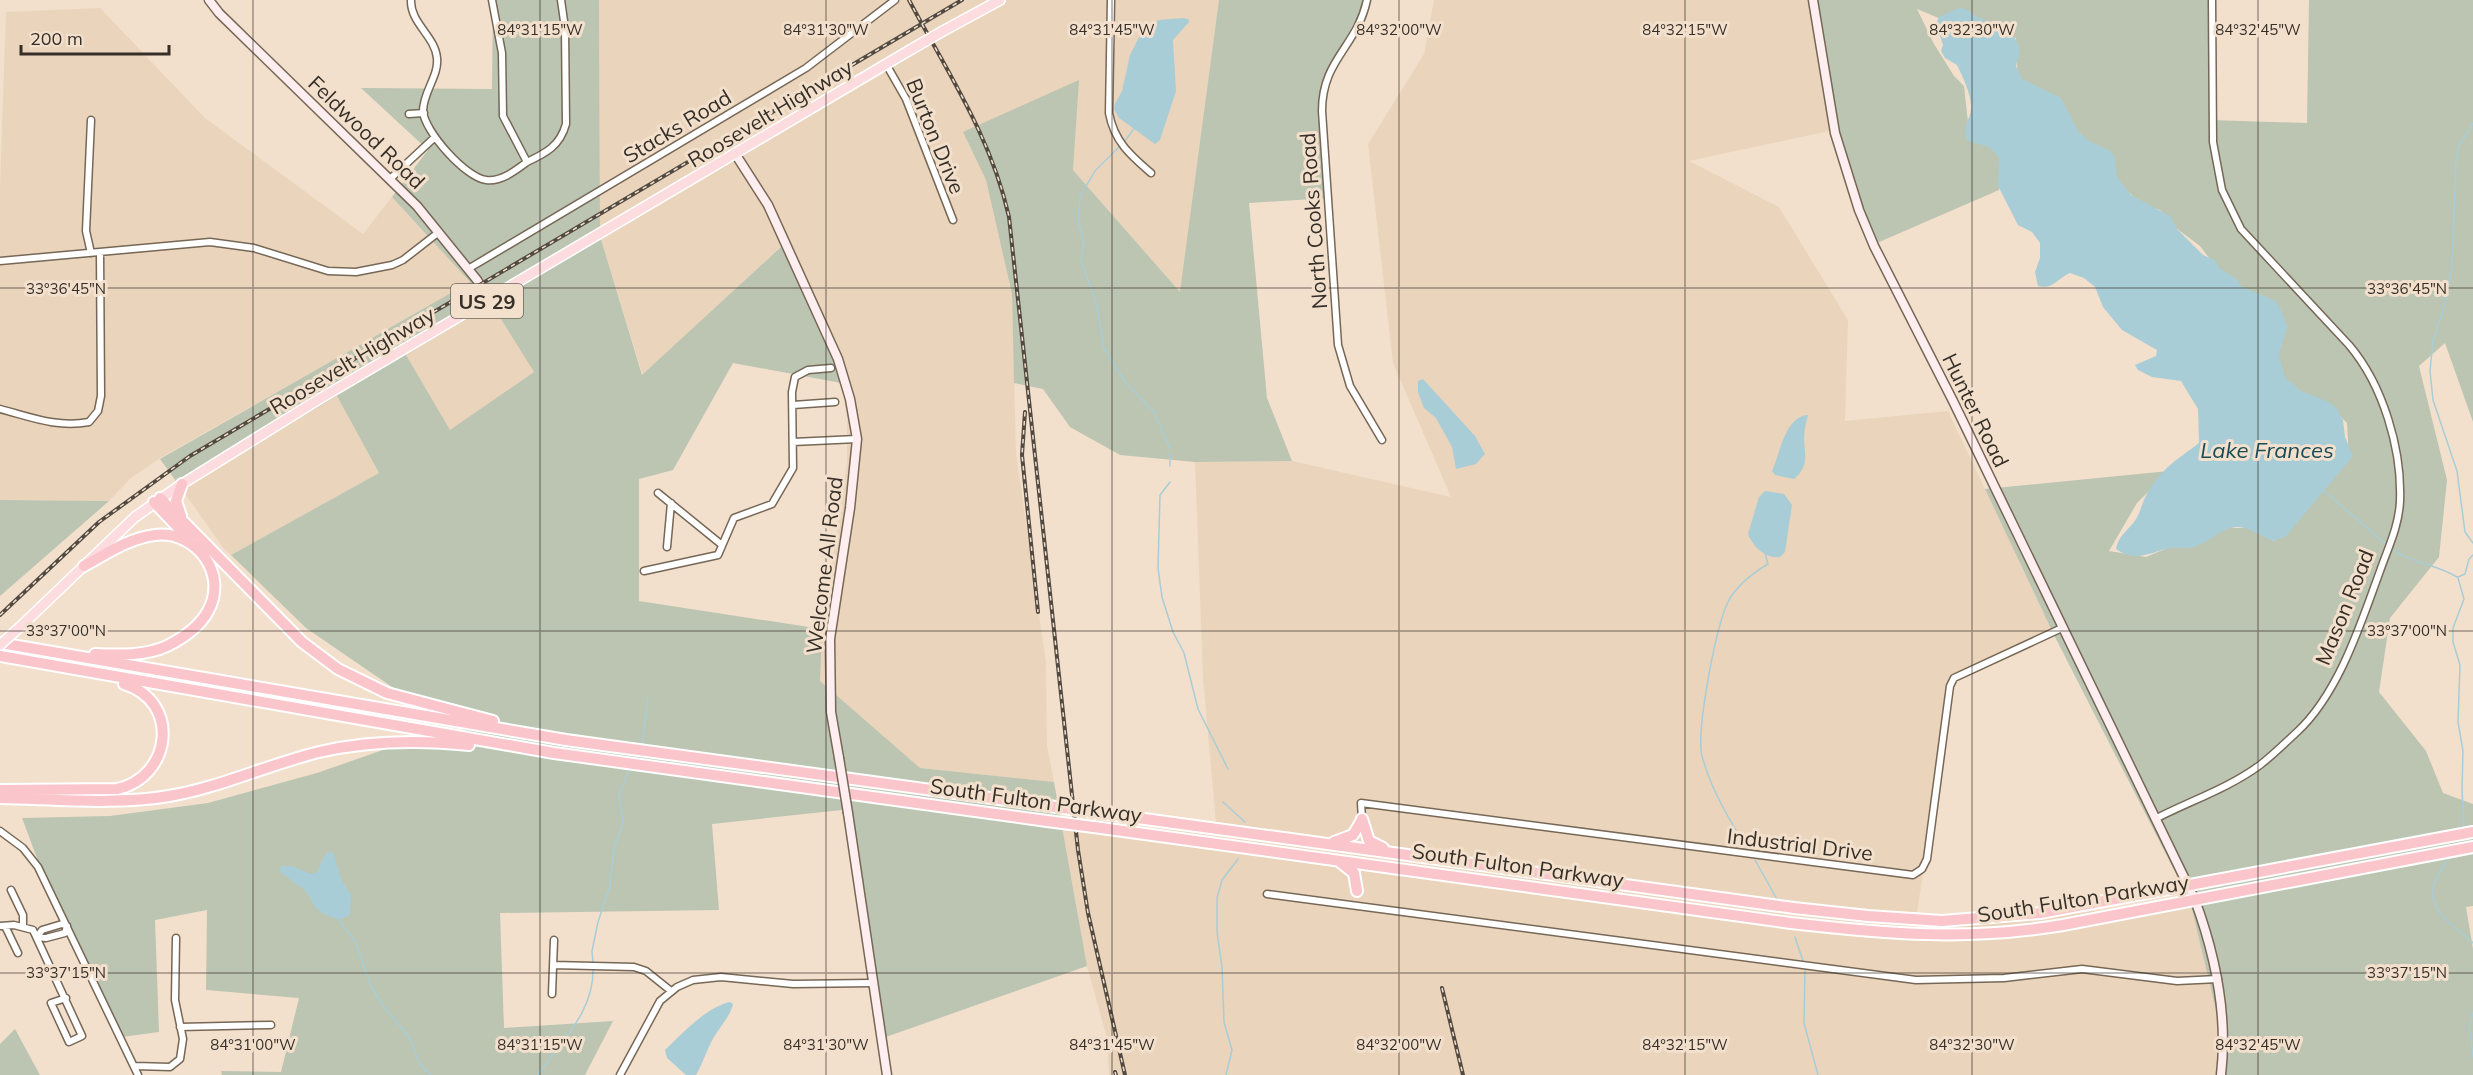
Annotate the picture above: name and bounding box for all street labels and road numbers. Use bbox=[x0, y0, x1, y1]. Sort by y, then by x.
street label: Roosevelt Highway bbox=[683, 53, 857, 173]
street label: Feldwood Road bbox=[303, 70, 431, 194]
street label: Burton Drive bbox=[901, 74, 971, 198]
street label: Stacks Road bbox=[618, 84, 736, 168]
street label: North Cooks Road bbox=[1294, 132, 1332, 310]
road number: US 29 bbox=[451, 284, 523, 318]
street label: Roosevelt Highway bbox=[265, 300, 439, 420]
street label: Hunter Road bbox=[1937, 349, 2015, 471]
street label: Welcome All Road bbox=[800, 475, 848, 655]
street label: Mason Road bbox=[2309, 545, 2379, 669]
street label: South Fulton Parkway bbox=[928, 772, 1144, 828]
street label: Industrial Drive bbox=[1726, 822, 1874, 866]
street label: South Fulton Parkway bbox=[1410, 837, 1626, 893]
street label: South Fulton Parkway bbox=[1975, 868, 2191, 928]

